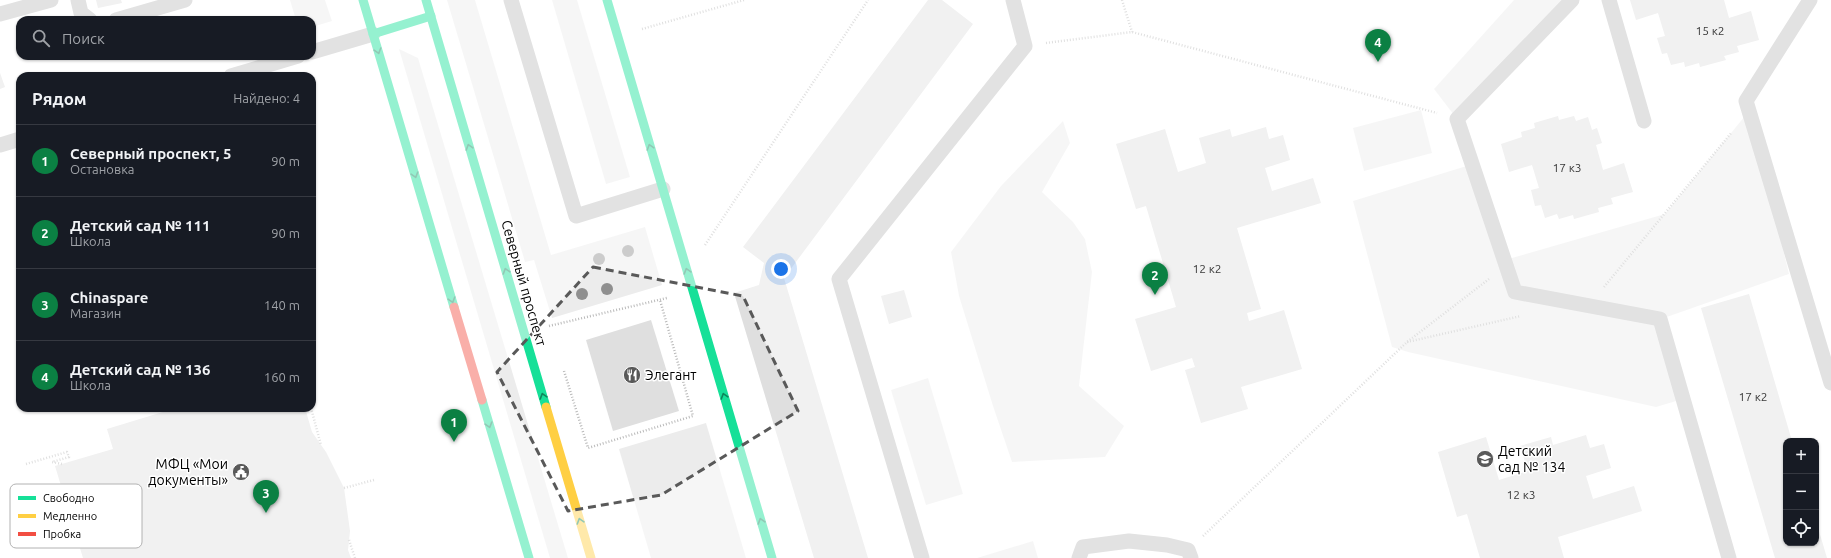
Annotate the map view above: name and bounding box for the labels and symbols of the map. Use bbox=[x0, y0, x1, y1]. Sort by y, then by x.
house number: 15 к2 bbox=[1695, 24, 1725, 37]
pin: 4 bbox=[1365, 29, 1391, 62]
one-way arrow bbox=[373, 47, 382, 54]
one-way arrow bbox=[465, 143, 474, 150]
one-way arrow bbox=[646, 143, 655, 150]
house number: 17 к3 bbox=[1552, 161, 1582, 174]
one-way arrow bbox=[410, 172, 419, 179]
street label: Северный проспект bbox=[498, 218, 550, 348]
your location bbox=[771, 259, 791, 279]
pin: 2 bbox=[1142, 262, 1168, 295]
house number: 12 к2 bbox=[1192, 262, 1222, 275]
one-way arrow bbox=[502, 268, 511, 275]
one-way arrow bbox=[683, 268, 692, 275]
one-way arrow bbox=[447, 296, 456, 303]
restaurant icon: Элегант bbox=[622, 365, 642, 385]
place label: Элегант bbox=[645, 367, 697, 383]
house number: 17 к2 bbox=[1738, 390, 1768, 403]
one-way arrow bbox=[539, 393, 548, 400]
one-way arrow bbox=[720, 393, 729, 400]
pin: 1 bbox=[441, 409, 467, 442]
one-way arrow bbox=[484, 421, 493, 428]
place label: Детский сад № 134 bbox=[1498, 443, 1566, 475]
school or university icon: Детский сад № 134 bbox=[1475, 449, 1495, 469]
place label: МФЦ «Мои документы» bbox=[148, 456, 228, 488]
public building icon: МФЦ «Мои документы» bbox=[231, 462, 251, 482]
pin: 3 bbox=[253, 480, 279, 513]
legend bbox=[10, 484, 142, 548]
house number: 12 к3 bbox=[1506, 488, 1536, 501]
text: Свободно bbox=[43, 492, 94, 504]
text: Медленно bbox=[43, 510, 97, 522]
one-way arrow bbox=[576, 517, 585, 524]
one-way arrow bbox=[757, 517, 766, 524]
text: Пробка bbox=[43, 528, 81, 540]

